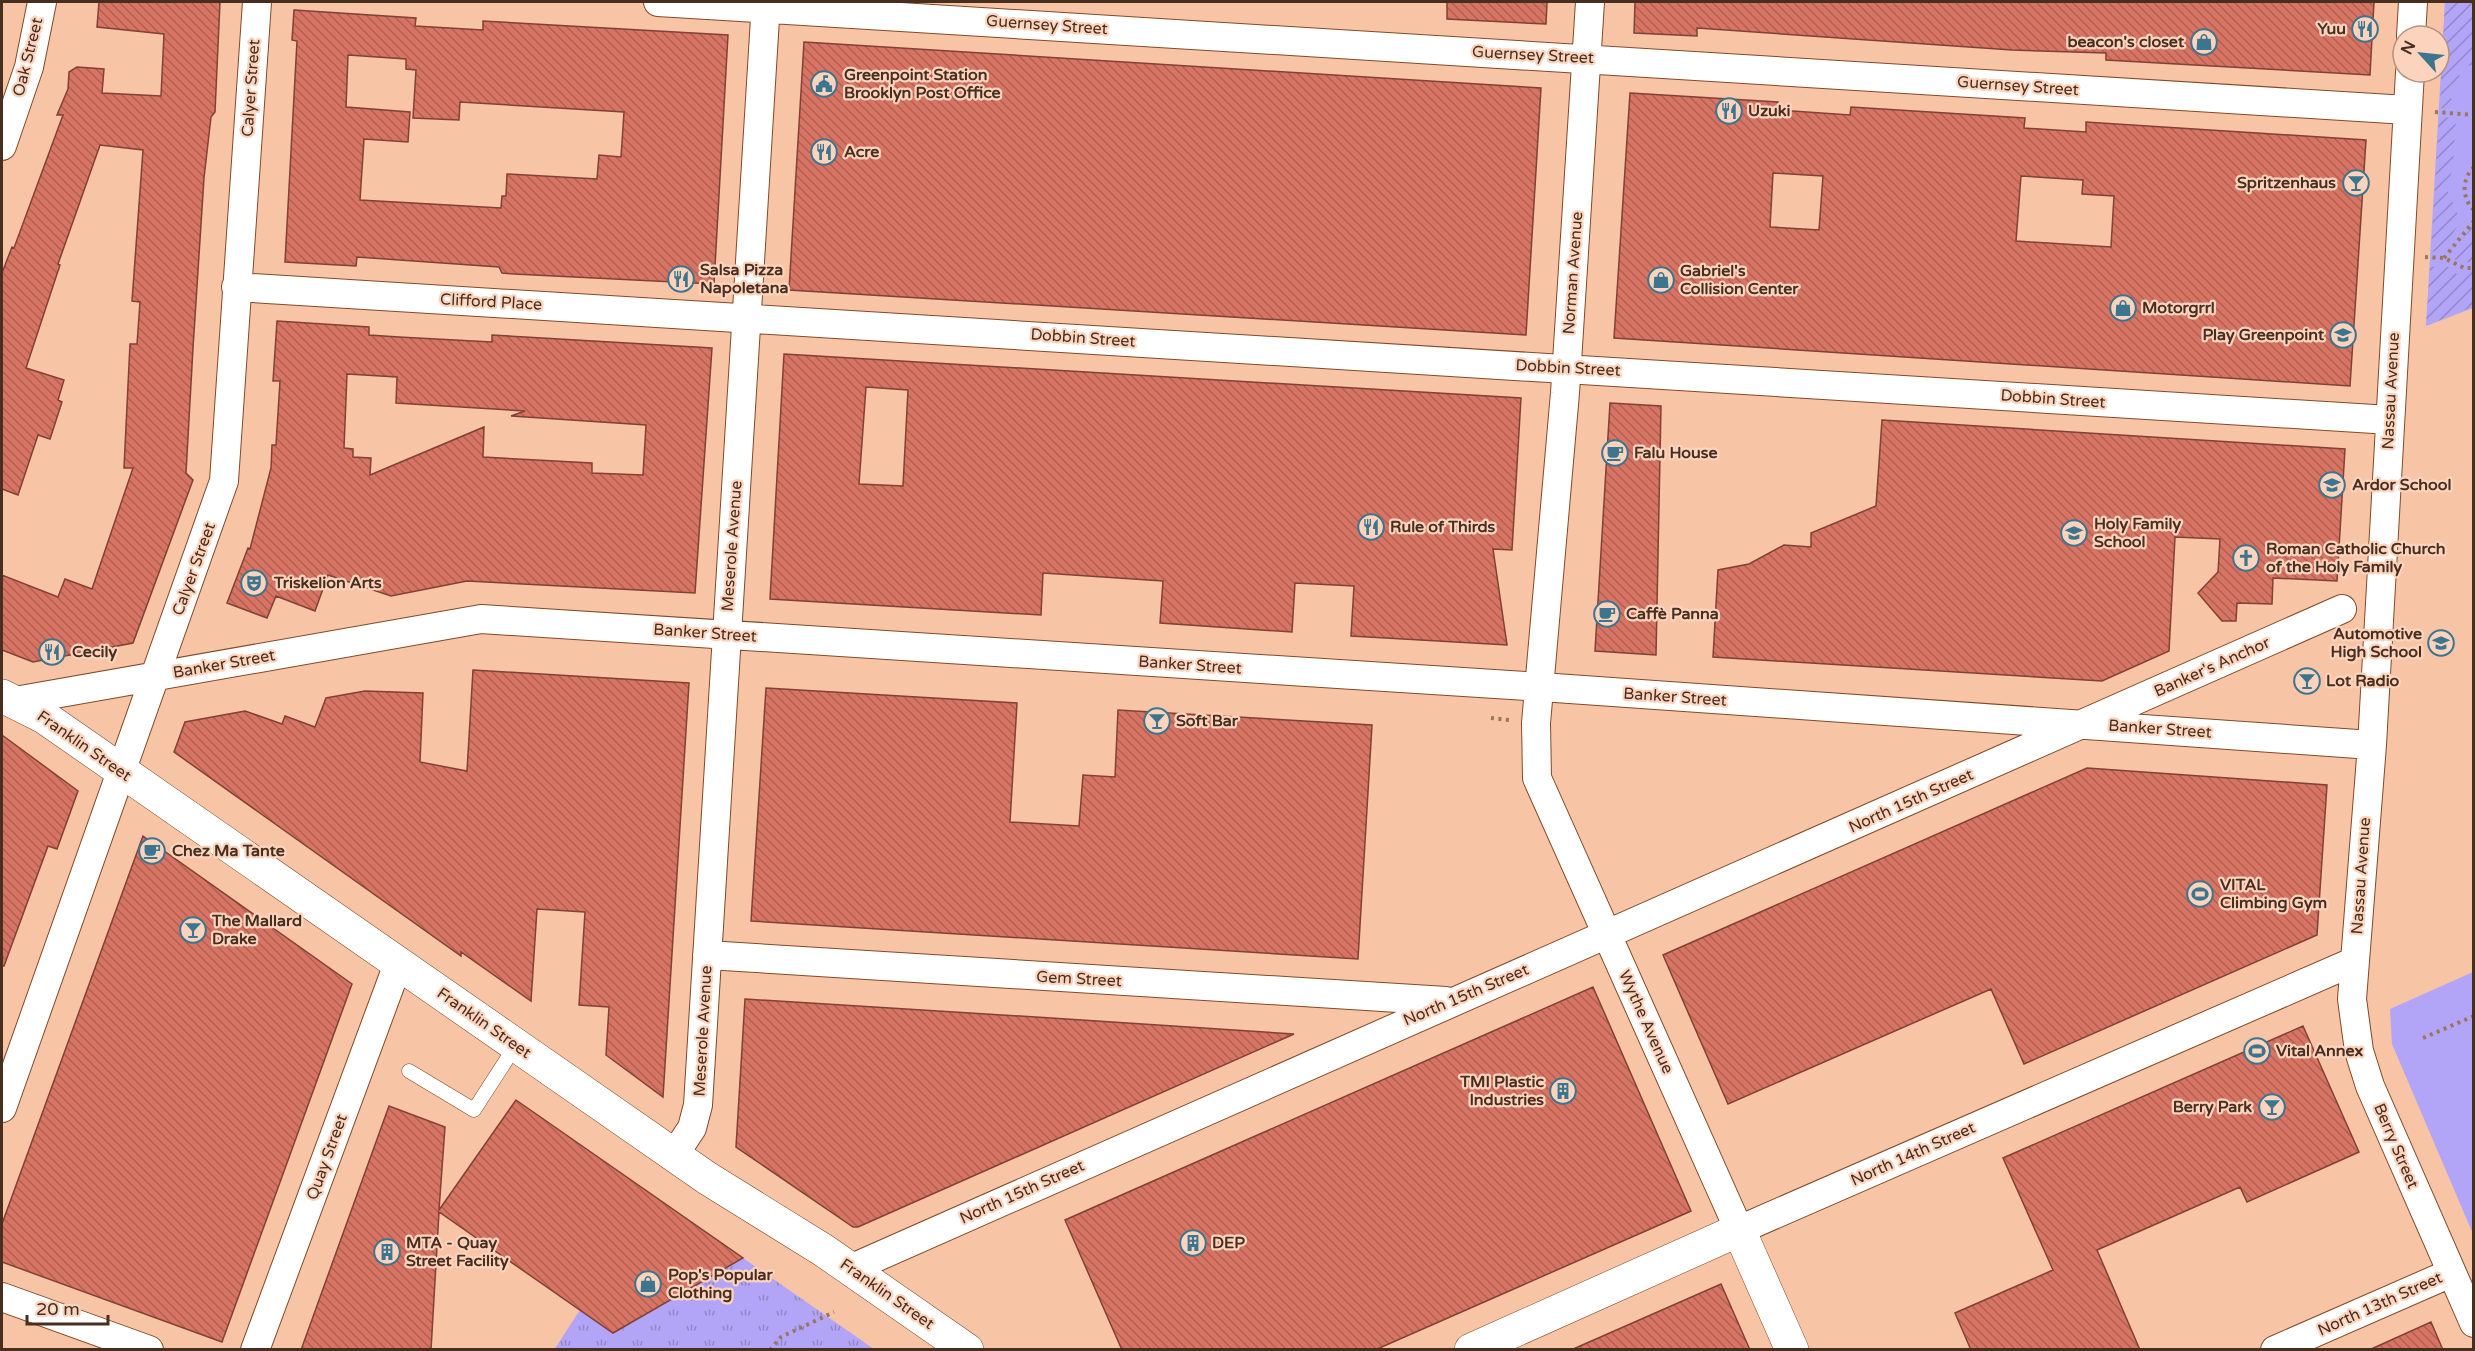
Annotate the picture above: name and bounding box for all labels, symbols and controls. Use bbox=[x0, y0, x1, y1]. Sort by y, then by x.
street label: Guernsey Street bbox=[985, 11, 1109, 39]
restaurant icon: Yuu bbox=[2350, 14, 2380, 44]
street label: Oak Street bbox=[9, 16, 47, 98]
place label: Yuu bbox=[2317, 19, 2346, 39]
north arrow bbox=[2391, 24, 2451, 84]
shop icon: beacon's closet bbox=[2189, 27, 2219, 57]
place label: beacon's closet bbox=[2067, 32, 2185, 52]
text: N bbox=[2397, 37, 2420, 58]
street label: Calyer Street bbox=[238, 39, 264, 137]
street label: Guernsey Street bbox=[1472, 42, 1594, 68]
place label: Greenpoint Station Brooklyn Post Office bbox=[844, 65, 1001, 103]
public building icon: Greenpoint Station Brooklyn Post Office bbox=[809, 69, 839, 99]
street label: Guernsey Street bbox=[1956, 72, 2080, 100]
restaurant icon: Uzuki bbox=[1714, 96, 1744, 126]
place label: Uzuki bbox=[1748, 101, 1791, 121]
restaurant icon: Acre bbox=[809, 137, 839, 167]
place label: Acre bbox=[844, 142, 879, 162]
bar icon: Spritzenhaus bbox=[2341, 168, 2371, 198]
place label: Spritzenhaus bbox=[2237, 173, 2336, 193]
street label: Norman Avenue bbox=[1559, 211, 1587, 335]
place label: Salsa Pizza Napoletana bbox=[700, 260, 789, 298]
place label: Gabriel's Collision Center bbox=[1680, 261, 1799, 299]
restaurant icon: Salsa Pizza Napoletana bbox=[666, 264, 696, 294]
shop icon: Gabriel's Collision Center bbox=[1646, 265, 1676, 295]
street label: Clifford Place bbox=[440, 289, 542, 315]
shop icon: Motorgrrl bbox=[2108, 293, 2138, 323]
place label: Motorgrrl bbox=[2142, 298, 2215, 318]
school or university icon: Play Greenpoint bbox=[2328, 320, 2358, 350]
street label: Dobbin Street bbox=[1030, 324, 1136, 352]
place label: Play Greenpoint bbox=[2202, 325, 2325, 345]
street label: Nassau Avenue bbox=[2378, 332, 2404, 450]
street label: Dobbin Street bbox=[1515, 355, 1621, 381]
street label: Dobbin Street bbox=[2000, 385, 2106, 413]
cafe icon: Falu House bbox=[1600, 438, 1630, 468]
place label: Falu House bbox=[1634, 443, 1717, 463]
school or university icon: Ardor School bbox=[2317, 470, 2347, 500]
place label: Ardor School bbox=[2352, 475, 2451, 495]
street label: Meserole Avenue bbox=[717, 480, 747, 612]
restaurant icon: Rule of Thirds bbox=[1356, 512, 1386, 542]
place label: Holy Family School bbox=[2094, 514, 2181, 552]
place label: Rule of Thirds bbox=[1390, 517, 1496, 537]
school or university icon: Holy Family School bbox=[2059, 518, 2089, 548]
street label: Calyer Street bbox=[168, 520, 220, 618]
place label: Roman Catholic Church of the Holy Family bbox=[2266, 539, 2446, 577]
church icon: Roman Catholic Church of the Holy Family bbox=[2231, 543, 2261, 573]
theatre icon: Triskelion Arts bbox=[239, 568, 269, 598]
place label: Triskelion Arts bbox=[273, 573, 382, 593]
cafe icon: Caffè Panna bbox=[1592, 599, 1622, 629]
place label: Caffè Panna bbox=[1626, 604, 1719, 624]
street label: Banker Street bbox=[653, 619, 757, 647]
place label: Automotive High School bbox=[2331, 624, 2422, 662]
school or university icon: Automotive High School bbox=[2426, 628, 2456, 658]
street label: Banker's Anchor bbox=[2151, 632, 2274, 701]
restaurant icon: Cecily bbox=[37, 637, 67, 667]
place label: Cecily bbox=[72, 642, 117, 662]
street label: Banker Street bbox=[171, 645, 277, 683]
street label: Banker Street bbox=[1138, 651, 1242, 679]
bar icon: Lot Radio bbox=[2292, 666, 2322, 696]
place label: Lot Radio bbox=[2326, 671, 2400, 691]
street label: Banker Street bbox=[1623, 683, 1727, 711]
street label: Franklin Street bbox=[33, 706, 135, 786]
bar icon: Soft Bar bbox=[1142, 706, 1172, 736]
place label: Soft Bar bbox=[1176, 711, 1239, 731]
street label: Banker Street bbox=[2108, 715, 2212, 743]
street label: North 15th Street bbox=[1846, 765, 1976, 837]
street label: Nassau Avenue bbox=[2347, 817, 2375, 935]
cafe icon: Chez Ma Tante bbox=[137, 836, 167, 866]
place label: Chez Ma Tante bbox=[172, 841, 285, 861]
place label: VITAL Climbing Gym bbox=[2220, 875, 2327, 913]
sports icon: VITAL Climbing Gym bbox=[2185, 879, 2215, 909]
place label: The Mallard Drake bbox=[211, 911, 302, 949]
bar icon: The Mallard Drake bbox=[178, 915, 208, 945]
street label: North 15th Street bbox=[1400, 960, 1532, 1030]
street label: Meserole Avenue bbox=[690, 965, 716, 1097]
street label: Gem Street bbox=[1036, 967, 1122, 991]
street label: Wythe Avenue bbox=[1614, 967, 1678, 1077]
street label: Franklin Street bbox=[433, 983, 535, 1063]
sports icon: Vital Annex bbox=[2242, 1036, 2272, 1066]
place label: Vital Annex bbox=[2276, 1041, 2363, 1061]
place label: TMI Plastic Industries bbox=[1459, 1072, 1544, 1110]
building icon: TMI Plastic Industries bbox=[1548, 1076, 1578, 1106]
bar icon: Berry Park bbox=[2257, 1092, 2287, 1122]
place label: Berry Park bbox=[2173, 1097, 2252, 1117]
street label: Berry Street bbox=[2369, 1100, 2423, 1192]
street label: Quay Street bbox=[302, 1111, 352, 1203]
street label: North 14th Street bbox=[1848, 1118, 1978, 1190]
street label: North 15th Street bbox=[957, 1156, 1087, 1228]
building icon: DEP bbox=[1178, 1228, 1208, 1258]
place label: MTA - Quay Street Facility bbox=[406, 1233, 509, 1271]
place label: DEP bbox=[1212, 1233, 1245, 1253]
building icon: MTA - Quay Street Facility bbox=[372, 1237, 402, 1267]
street label: Franklin Street bbox=[836, 1254, 938, 1334]
place label: Pop's Popular Clothing bbox=[668, 1265, 774, 1303]
street label: North 13th Street bbox=[2315, 1268, 2445, 1340]
shop icon: Pop's Popular Clothing bbox=[633, 1269, 663, 1299]
scale bar bbox=[27, 1288, 108, 1326]
text: 20 m bbox=[36, 1298, 80, 1320]

